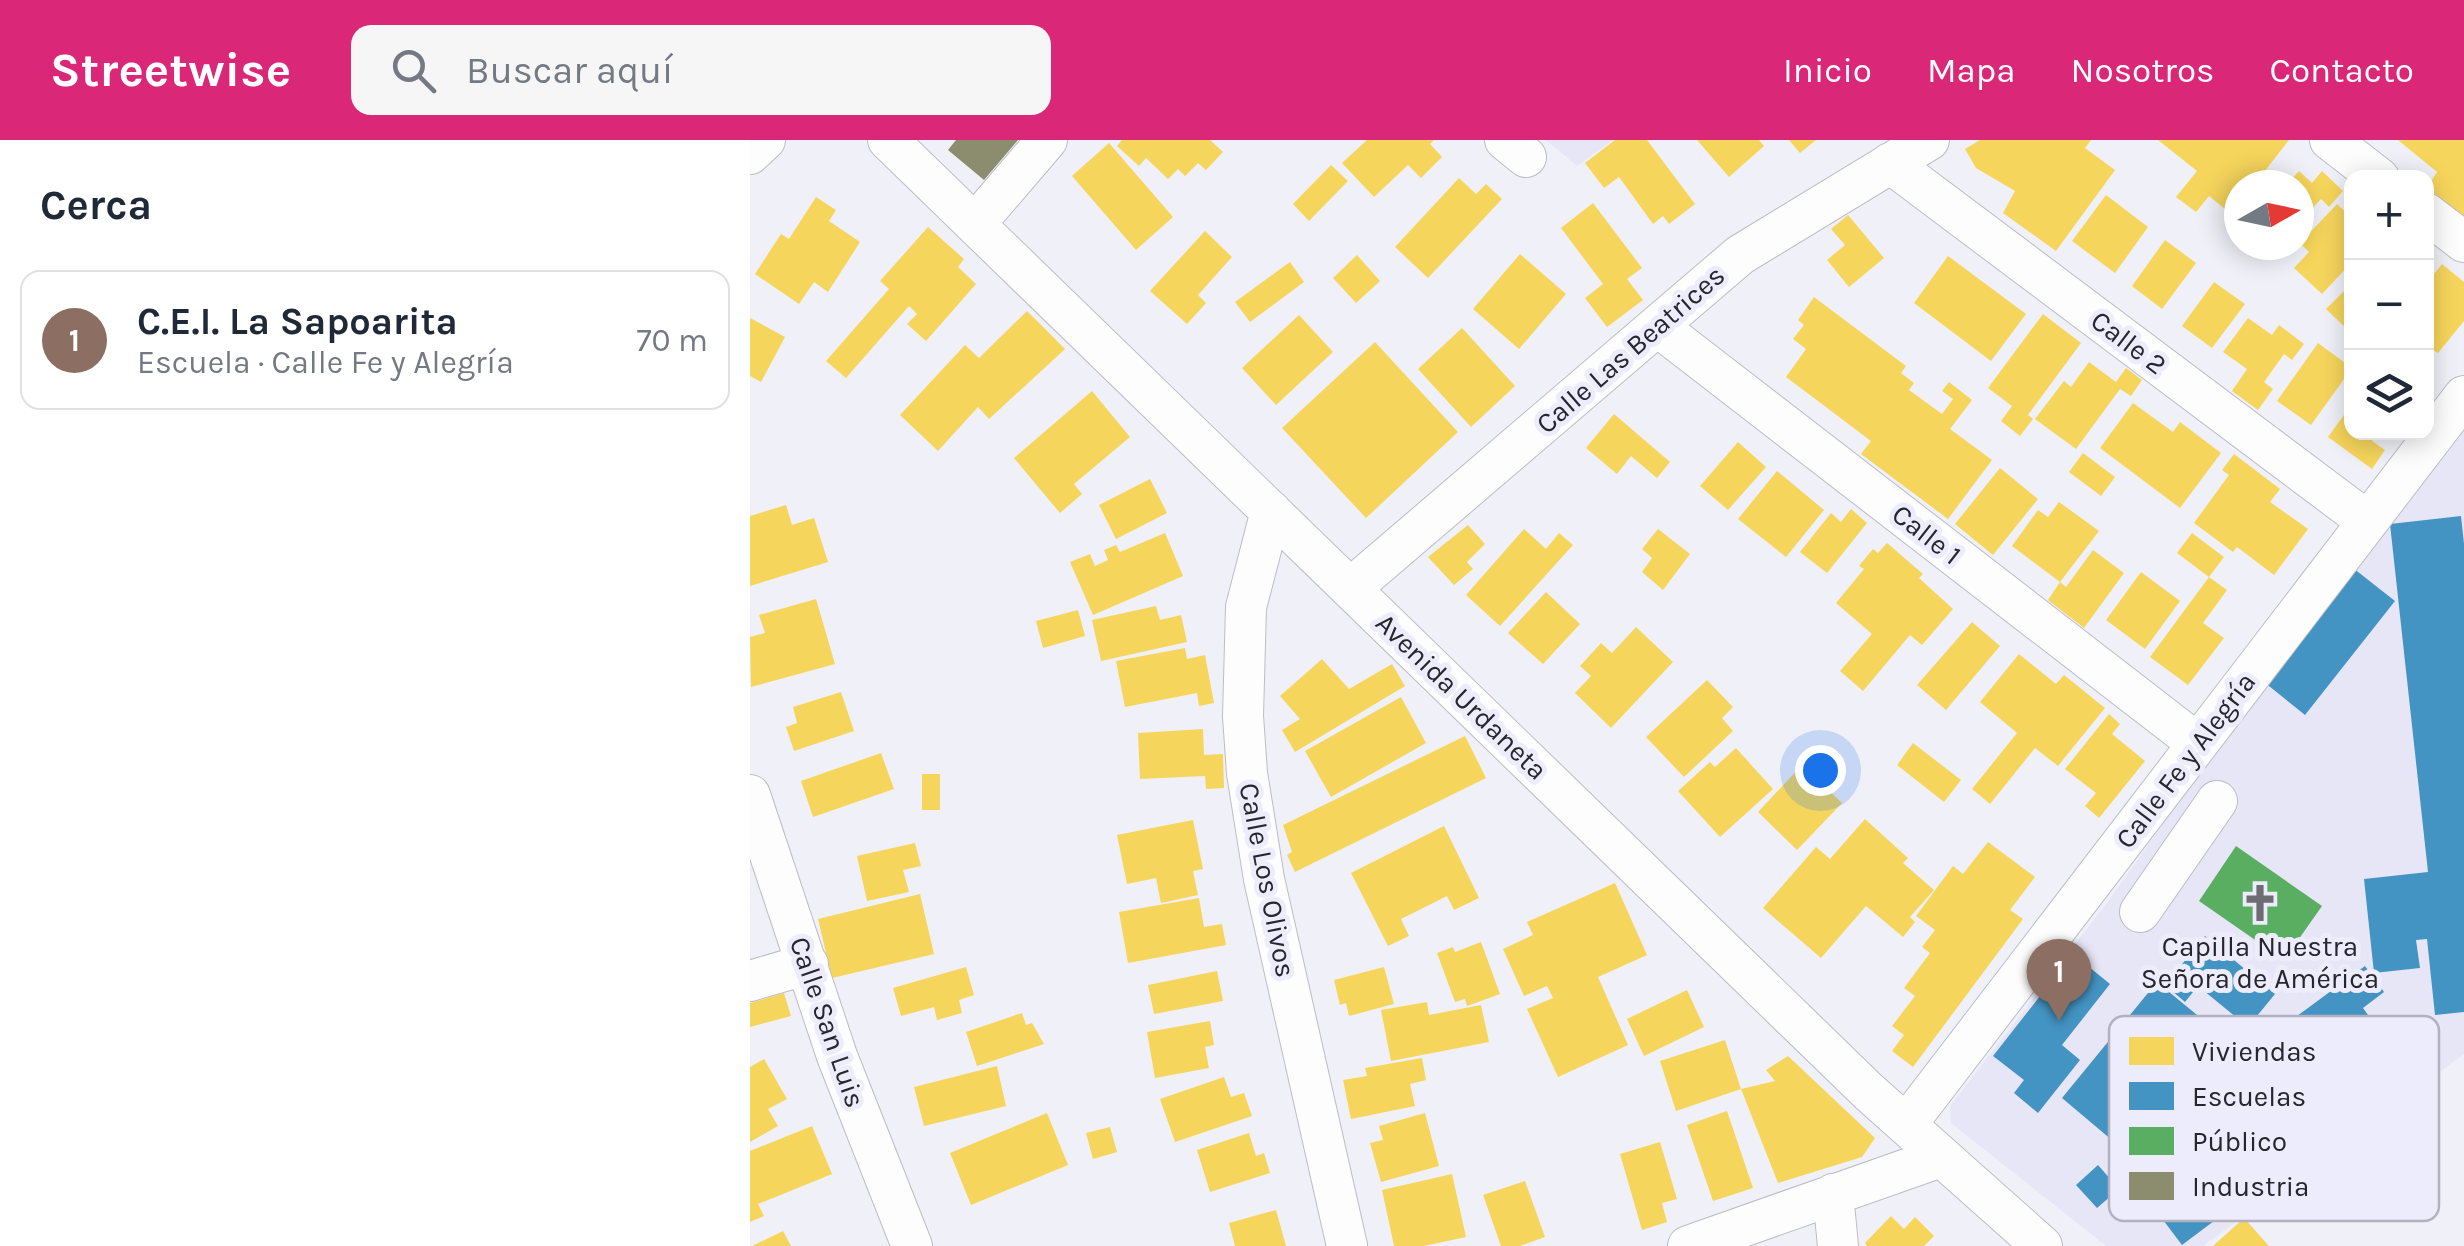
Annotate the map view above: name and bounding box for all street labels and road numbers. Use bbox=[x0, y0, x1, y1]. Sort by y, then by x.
street label: Calle Las Beatrices bbox=[1529, 259, 1731, 440]
street label: Calle 2 bbox=[2085, 303, 2173, 381]
street label: Calle 1 bbox=[1886, 497, 1968, 572]
street label: Avenida Urdaneta bbox=[1369, 606, 1554, 787]
street label: Calle Fe y Alegría bbox=[2108, 666, 2262, 855]
street label: Calle Los Olivos bbox=[1232, 780, 1303, 980]
street label: Calle San Luis bbox=[783, 933, 872, 1112]

